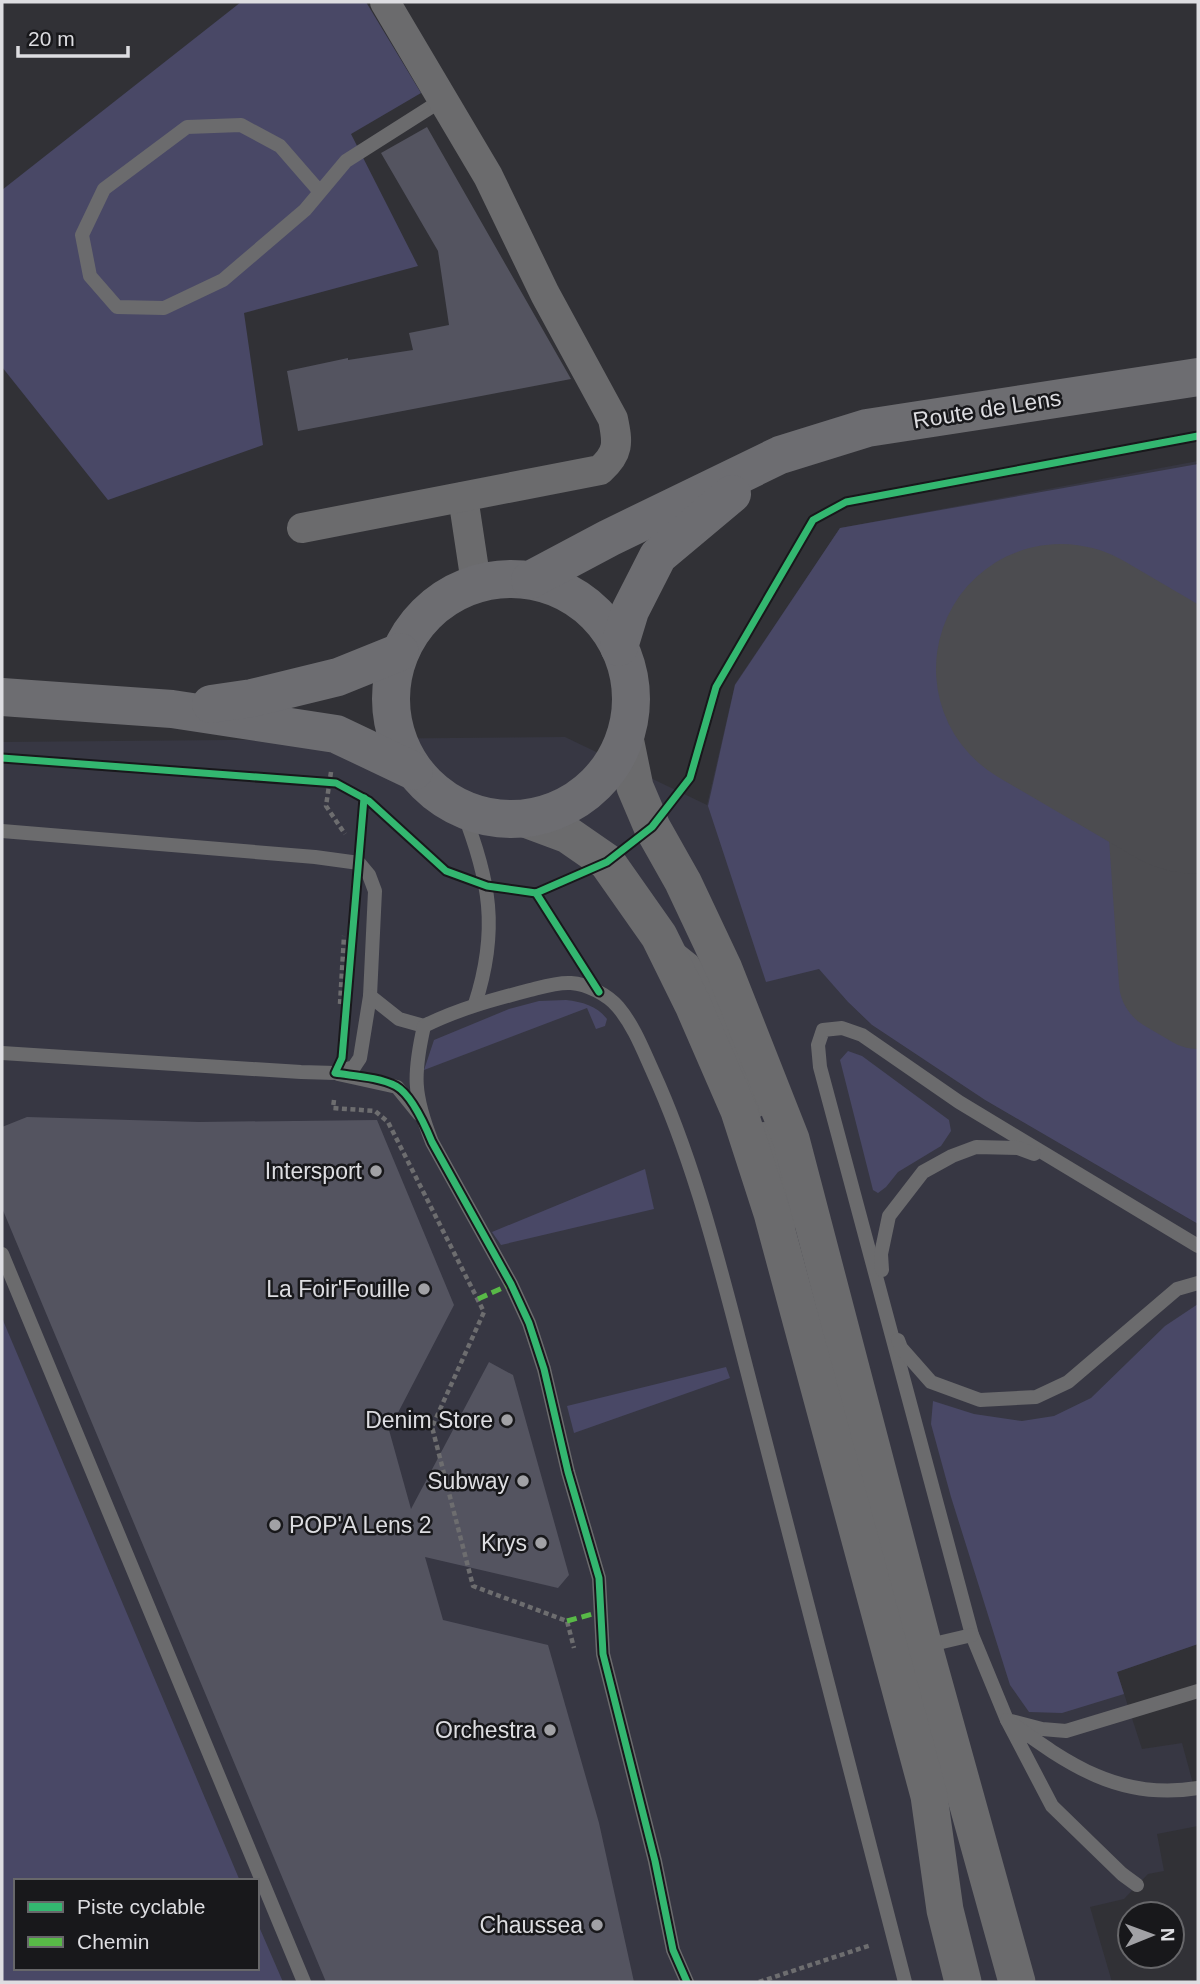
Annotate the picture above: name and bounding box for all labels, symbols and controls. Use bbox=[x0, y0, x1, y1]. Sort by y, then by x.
scale bar bbox=[18, 14, 128, 58]
text: 20 m bbox=[28, 27, 75, 50]
street label: Route de Lens bbox=[911, 384, 1063, 434]
place label: Intersport bbox=[265, 1158, 363, 1184]
marker: Intersport bbox=[368, 1163, 384, 1179]
place label: La Foir'Fouille bbox=[266, 1276, 410, 1302]
marker: La Foir'Fouille bbox=[416, 1281, 432, 1297]
place label: Denim Store bbox=[365, 1407, 493, 1433]
marker: Denim Store bbox=[499, 1412, 515, 1428]
place label: Subway bbox=[427, 1468, 509, 1494]
marker: Subway bbox=[515, 1473, 531, 1489]
place label: POP'A Lens 2 bbox=[289, 1512, 431, 1538]
marker: POP'A Lens 2 bbox=[267, 1517, 283, 1533]
place label: Krys bbox=[481, 1530, 527, 1556]
marker: Krys bbox=[533, 1535, 549, 1551]
place label: Orchestra bbox=[435, 1717, 536, 1743]
marker: Orchestra bbox=[542, 1722, 558, 1738]
legend bbox=[14, 1879, 259, 1970]
text: Piste cyclable bbox=[77, 1895, 205, 1918]
north arrow bbox=[1116, 1900, 1186, 1970]
place label: Chaussea bbox=[479, 1912, 583, 1938]
marker: Chaussea bbox=[589, 1917, 605, 1933]
text: N bbox=[1157, 1928, 1178, 1942]
text: Chemin bbox=[77, 1930, 149, 1953]

